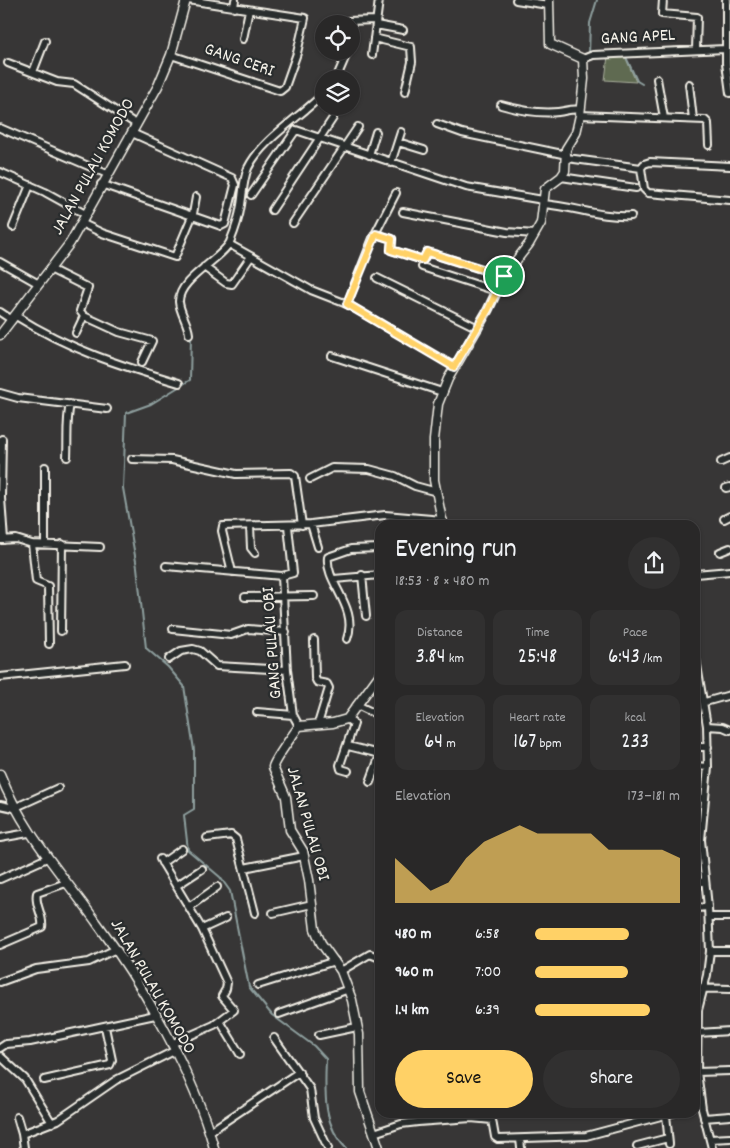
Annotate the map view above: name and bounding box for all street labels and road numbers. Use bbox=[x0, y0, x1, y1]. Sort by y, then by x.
street label: GANG APEL bbox=[600, 24, 677, 52]
street label: GANG CERI bbox=[201, 37, 278, 85]
street label: JALAN PULAU KOMODO bbox=[46, 94, 142, 240]
street label: GANG PULAU OBI bbox=[257, 586, 289, 700]
street label: JALAN PULAU OBI bbox=[279, 764, 335, 884]
street label: JALAN PULAU KOMODO bbox=[103, 915, 201, 1059]

